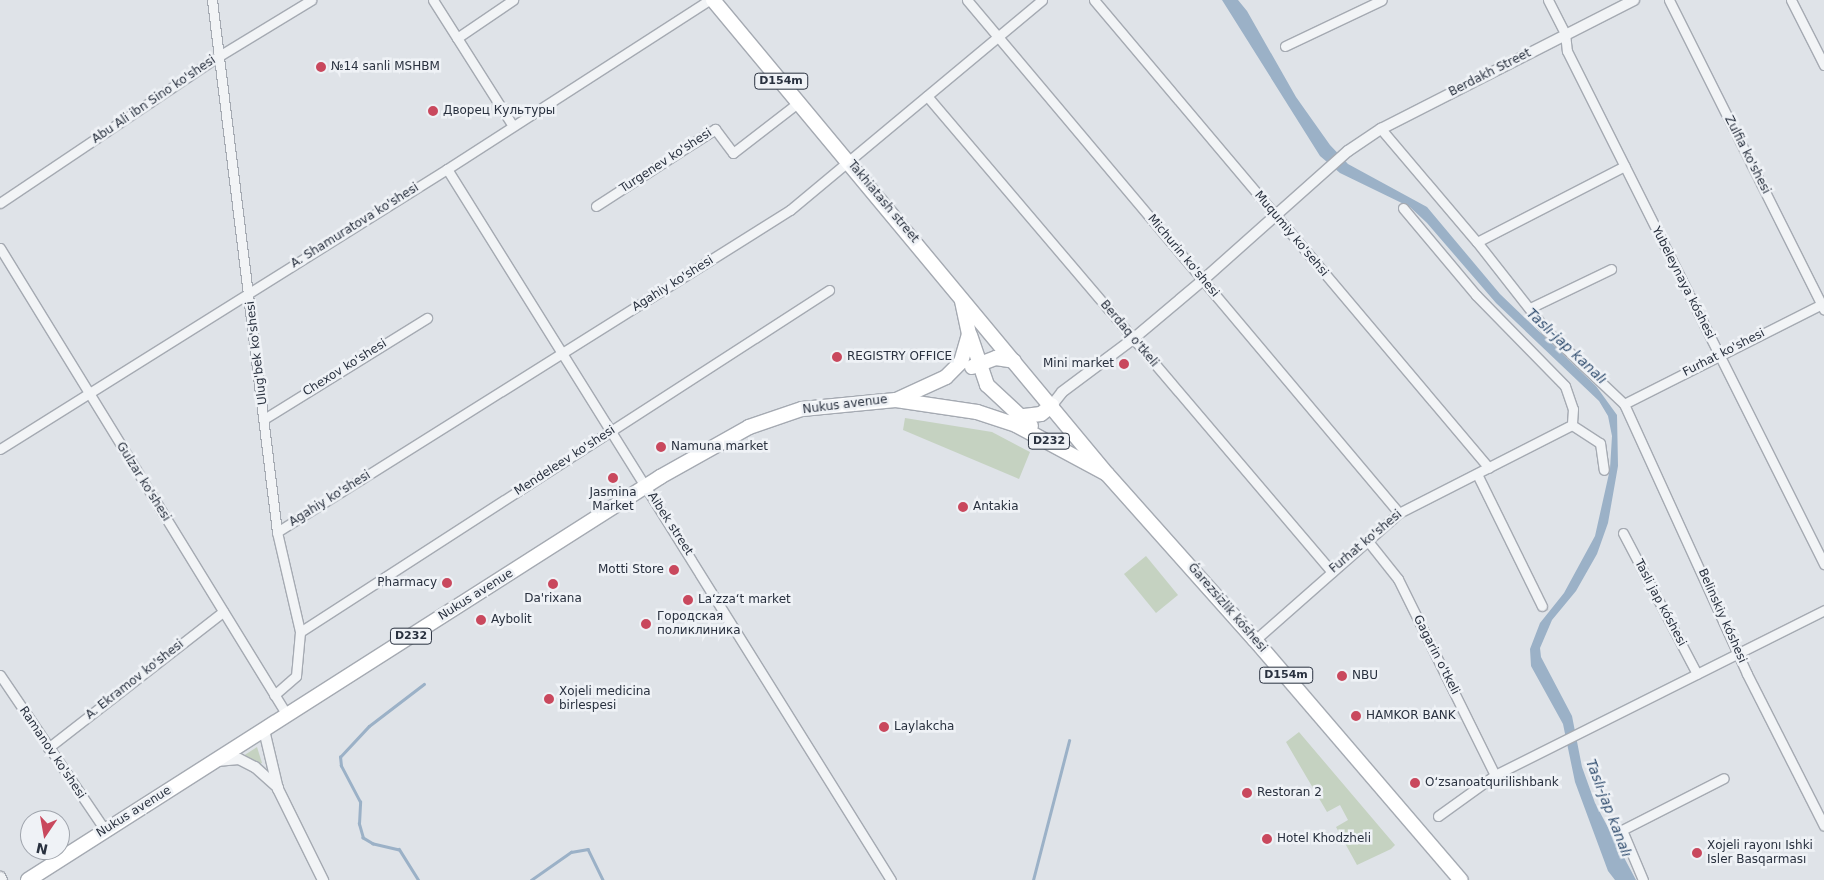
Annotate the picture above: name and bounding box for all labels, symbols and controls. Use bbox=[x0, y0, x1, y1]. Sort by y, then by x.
street label: Berdakh Street bbox=[1447, 46, 1533, 100]
street label: Abu Ali ibn Sino ko'shesi bbox=[89, 53, 219, 147]
place label: №14 sanli MSHBM bbox=[331, 60, 440, 74]
marker: №14 sanli MSHBM bbox=[315, 61, 327, 73]
road number: D154m bbox=[754, 72, 808, 90]
place label: Дворец Культуры bbox=[443, 104, 555, 118]
marker: Дворец Культуры bbox=[427, 105, 439, 117]
street label: Zulfia ko'shesi bbox=[1721, 113, 1773, 197]
street label: Turgenev ko'shesi bbox=[617, 126, 715, 196]
street label: Takhiatash street bbox=[844, 158, 922, 246]
street label: A. Shamuratova ko'shesi bbox=[288, 181, 422, 271]
street label: Muqumiy ko'sehsi bbox=[1251, 188, 1331, 280]
street label: Michurin ko'shesi bbox=[1144, 212, 1222, 300]
street label: Yubeleynaya kóshesi bbox=[1648, 224, 1718, 342]
street label: Agahiy ko'shesi bbox=[630, 253, 716, 315]
street label: Berdaq o'tkeli bbox=[1097, 298, 1161, 370]
street label: Ulug'bek ko'shesi bbox=[243, 300, 271, 406]
water label: Taslı-jap kanalı bbox=[1523, 305, 1611, 387]
street label: Furhat ko'shesi bbox=[1681, 326, 1767, 380]
street label: Chexov ko'shesi bbox=[300, 336, 390, 400]
place label: REGISTRY OFFICE bbox=[847, 350, 952, 364]
marker: REGISTRY OFFICE bbox=[831, 351, 843, 363]
place label: Mini market bbox=[1043, 357, 1114, 371]
marker: Mini market bbox=[1118, 358, 1130, 370]
street label: Nukus avenue bbox=[802, 393, 888, 417]
street label: Mendeleev ko'shesi bbox=[512, 423, 618, 499]
road number: D232 bbox=[1028, 432, 1070, 450]
street label: Gulzar ko'shesi bbox=[113, 440, 173, 524]
place label: Namuna market bbox=[671, 440, 768, 454]
marker: Namuna market bbox=[655, 441, 667, 453]
street label: Agahiy ko'shesi bbox=[287, 468, 373, 530]
marker: Jasmina Market bbox=[607, 472, 619, 484]
place label: Jasmina Market bbox=[589, 486, 637, 514]
street label: Aibek street bbox=[644, 490, 696, 558]
place label: Antakia bbox=[973, 500, 1019, 514]
marker: Antakia bbox=[957, 501, 969, 513]
street label: Furhat ko'shesi bbox=[1327, 508, 1405, 576]
street label: Tasli jap kóshesi bbox=[1631, 557, 1689, 649]
street label: Ǵarezsizlik kóshesi bbox=[1184, 561, 1270, 655]
place label: Motti Store bbox=[598, 563, 664, 577]
marker: Motti Store bbox=[668, 564, 680, 576]
street label: Nukus avenue bbox=[436, 566, 516, 624]
street label: Belinskiy kóshesi bbox=[1695, 566, 1749, 666]
place label: Pharmacy bbox=[377, 576, 437, 590]
marker: Pharmacy bbox=[441, 577, 453, 589]
marker: Da'rixana bbox=[547, 578, 559, 590]
place label: Da'rixana bbox=[524, 592, 582, 606]
place label: Laʻzzaʻt market bbox=[698, 593, 791, 607]
marker: Laʻzzaʻt market bbox=[682, 594, 694, 606]
place label: Городская поликлиника bbox=[657, 610, 741, 638]
place label: Aybolit bbox=[491, 613, 532, 627]
street label: Gagarin o'tkeli bbox=[1410, 613, 1462, 697]
marker: Aybolit bbox=[475, 614, 487, 626]
marker: Городская поликлиника bbox=[639, 617, 653, 631]
road number: D232 bbox=[390, 628, 432, 644]
street label: A. Ekramov ko'shesi bbox=[83, 637, 187, 723]
road number: D154m bbox=[1258, 666, 1314, 684]
place label: NBU bbox=[1352, 669, 1378, 683]
marker: NBU bbox=[1336, 670, 1348, 682]
place label: Xojeli medicina birlespesi bbox=[559, 685, 651, 713]
marker: Xojeli medicina birlespesi bbox=[543, 693, 555, 705]
street label: Ramanov ko'shesi bbox=[16, 704, 88, 802]
place label: HAMKOR BANK bbox=[1366, 709, 1456, 723]
marker: HAMKOR BANK bbox=[1350, 710, 1362, 722]
place label: Laylakcha bbox=[894, 720, 954, 734]
marker: Laylakcha bbox=[878, 721, 890, 733]
water label: Taslı-jap kanalı bbox=[1583, 757, 1635, 859]
place label: Oʻzsanoatqurilishbank bbox=[1425, 776, 1559, 790]
marker: Oʻzsanoatqurilishbank bbox=[1409, 777, 1421, 789]
street label: Nukus avenue bbox=[94, 783, 174, 841]
place label: Restoran 2 bbox=[1257, 786, 1322, 800]
marker: Restoran 2 bbox=[1241, 787, 1253, 799]
north arrow bbox=[20, 810, 70, 860]
place label: Hotel Khodzheli bbox=[1277, 832, 1371, 846]
marker: Hotel Khodzheli bbox=[1261, 833, 1273, 845]
place label: Xojeli rayonı Ishki Isler Basqarması bbox=[1707, 839, 1813, 867]
text: N bbox=[35, 840, 49, 858]
marker: Xojeli rayonı Ishki Isler Basqarması bbox=[1691, 847, 1703, 859]

